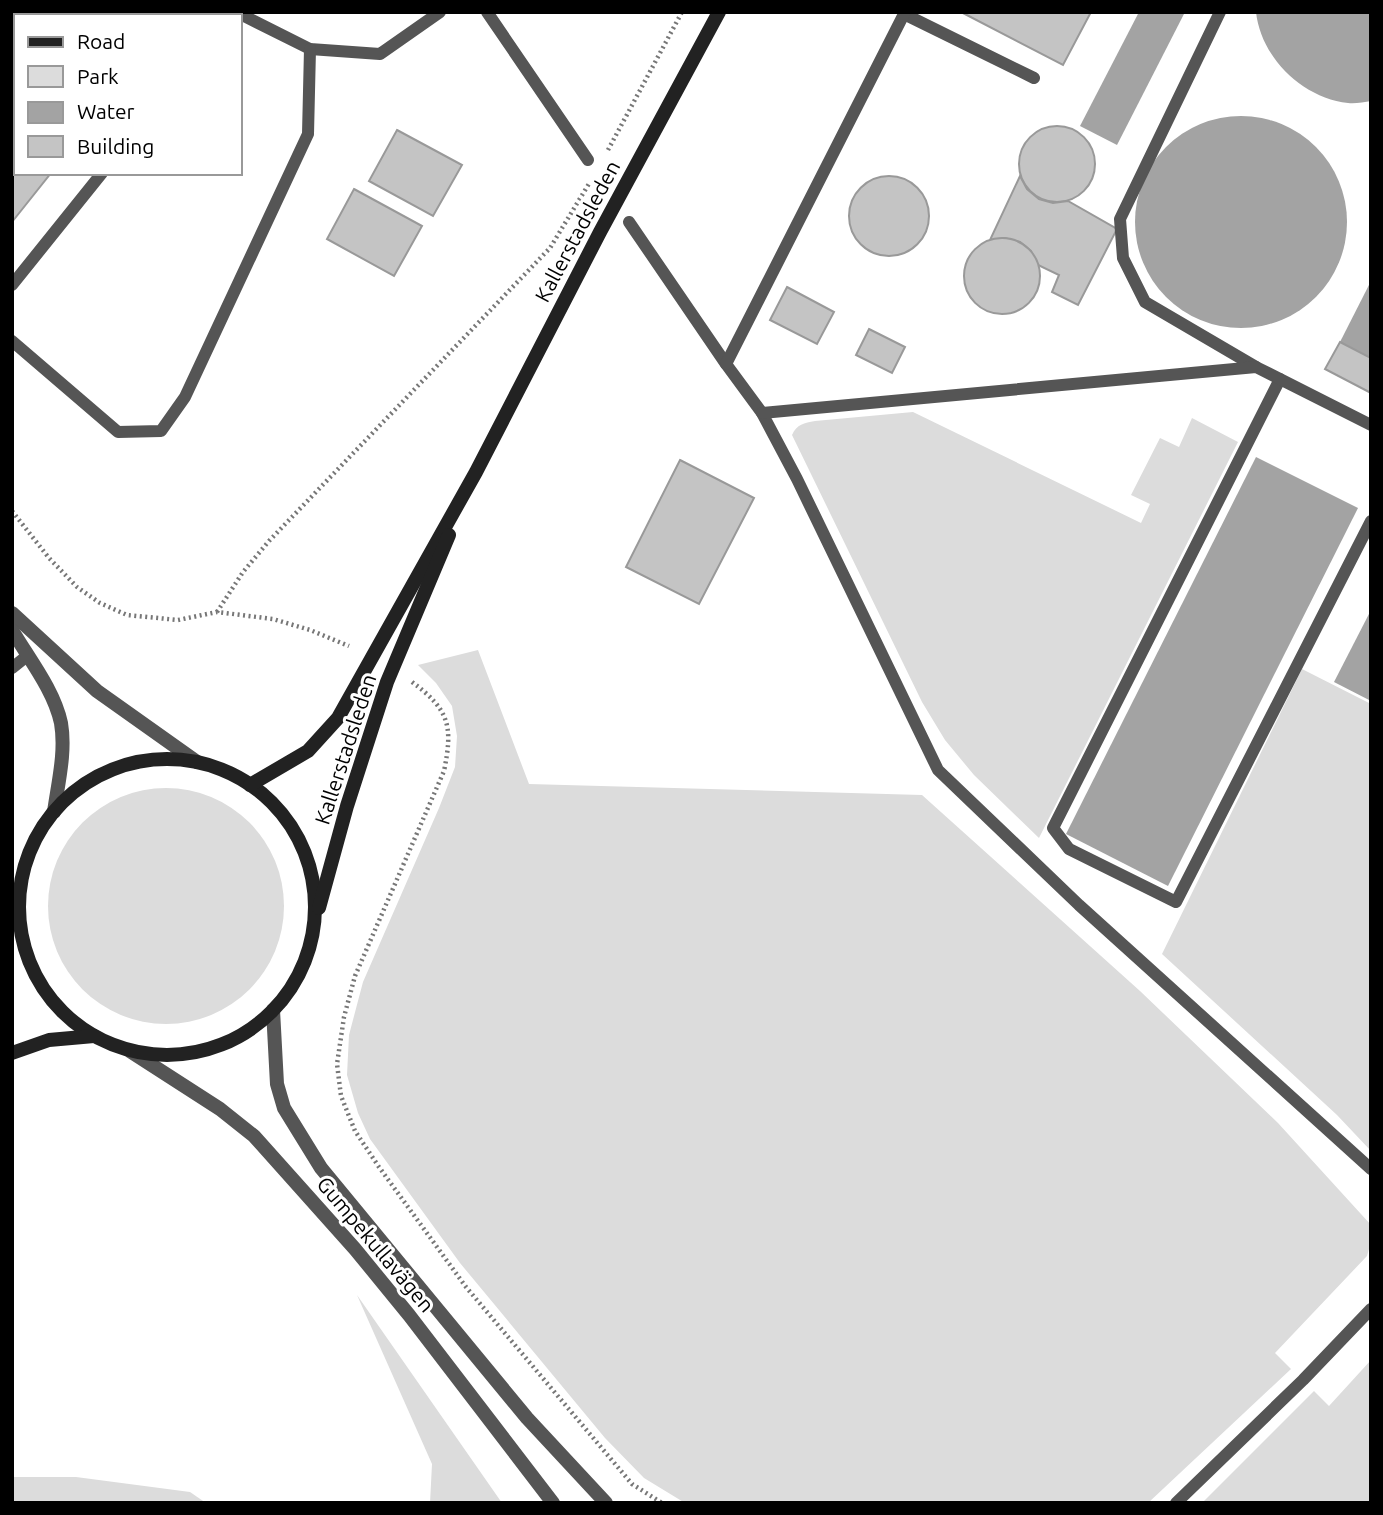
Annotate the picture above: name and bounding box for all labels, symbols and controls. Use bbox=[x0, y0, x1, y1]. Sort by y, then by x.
legend bbox=[14, 14, 242, 175]
text: Road bbox=[77, 29, 125, 53]
text: Park bbox=[77, 64, 119, 88]
text: Water bbox=[77, 99, 135, 123]
text: Building bbox=[77, 134, 154, 158]
street label: Kallerstadsleden bbox=[530, 156, 624, 306]
street label: Kallerstadsleden bbox=[309, 671, 381, 827]
street label: Gumpekullavägen bbox=[312, 1172, 440, 1316]

